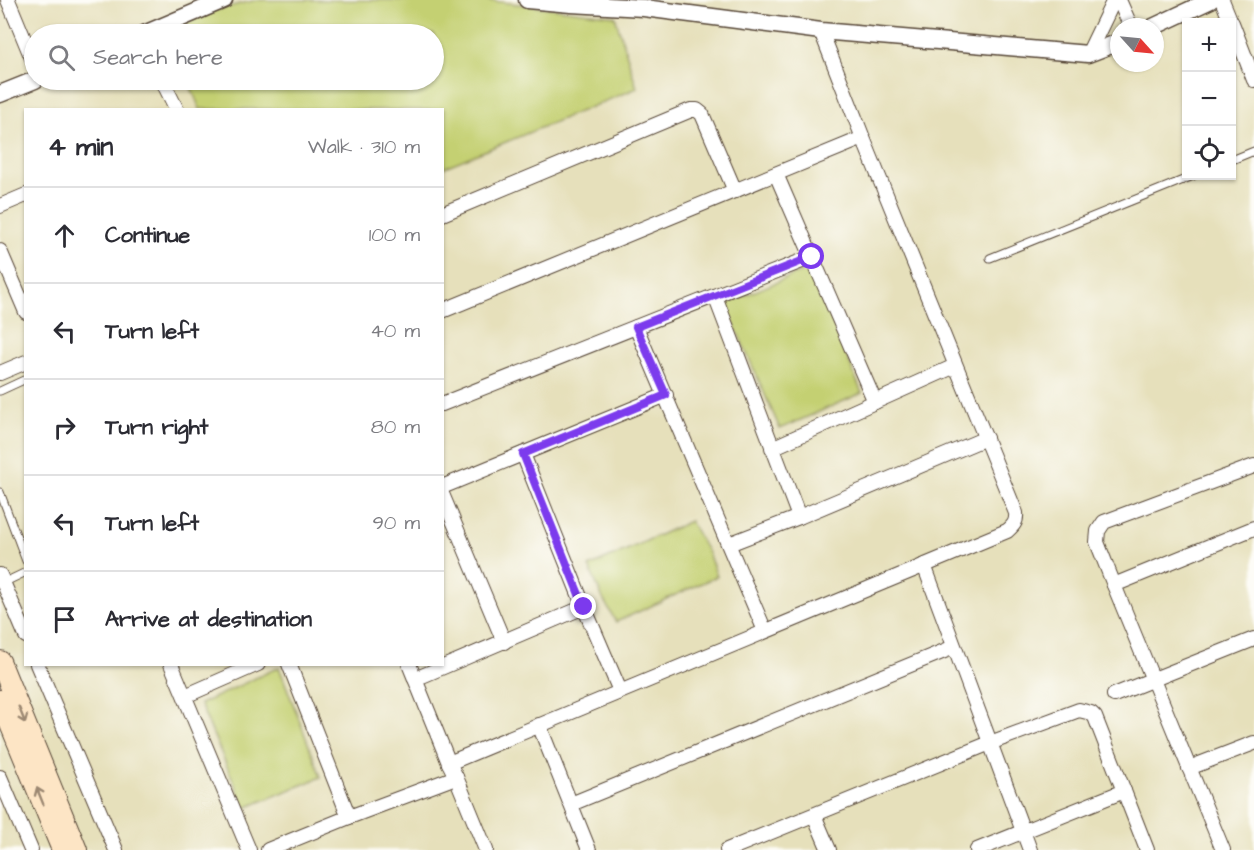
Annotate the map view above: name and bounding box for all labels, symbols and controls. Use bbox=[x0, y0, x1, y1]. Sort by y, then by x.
north arrow bbox=[1110, 18, 1164, 72]
map controls bbox=[1182, 18, 1236, 180]
button: + bbox=[1182, 18, 1236, 72]
search box bbox=[24, 24, 444, 90]
icon: search bbox=[45, 41, 78, 74]
text: Search here bbox=[93, 42, 223, 73]
button: − bbox=[1182, 72, 1236, 126]
button: locate bbox=[1182, 126, 1236, 180]
text: 4 min bbox=[48, 129, 113, 165]
text: Walk · 310 m bbox=[308, 133, 420, 161]
icon: ahead bbox=[48, 219, 81, 252]
text: Continue bbox=[105, 220, 190, 251]
text: 100 m bbox=[369, 221, 420, 249]
route start bbox=[798, 243, 824, 269]
icon: left bbox=[48, 315, 81, 348]
text: Turn left bbox=[105, 316, 199, 347]
text: 40 m bbox=[370, 317, 420, 345]
icon: right bbox=[48, 411, 81, 444]
text: Turn right bbox=[105, 412, 208, 443]
text: 80 m bbox=[371, 413, 420, 441]
icon: left bbox=[48, 507, 81, 540]
text: Turn left bbox=[105, 508, 199, 539]
text: 90 m bbox=[372, 509, 420, 537]
route end bbox=[570, 593, 596, 619]
icon: arrive bbox=[48, 603, 81, 636]
text: Arrive at destination bbox=[105, 604, 312, 635]
one-way arrow bbox=[17, 705, 28, 724]
one-way arrow bbox=[34, 787, 45, 806]

